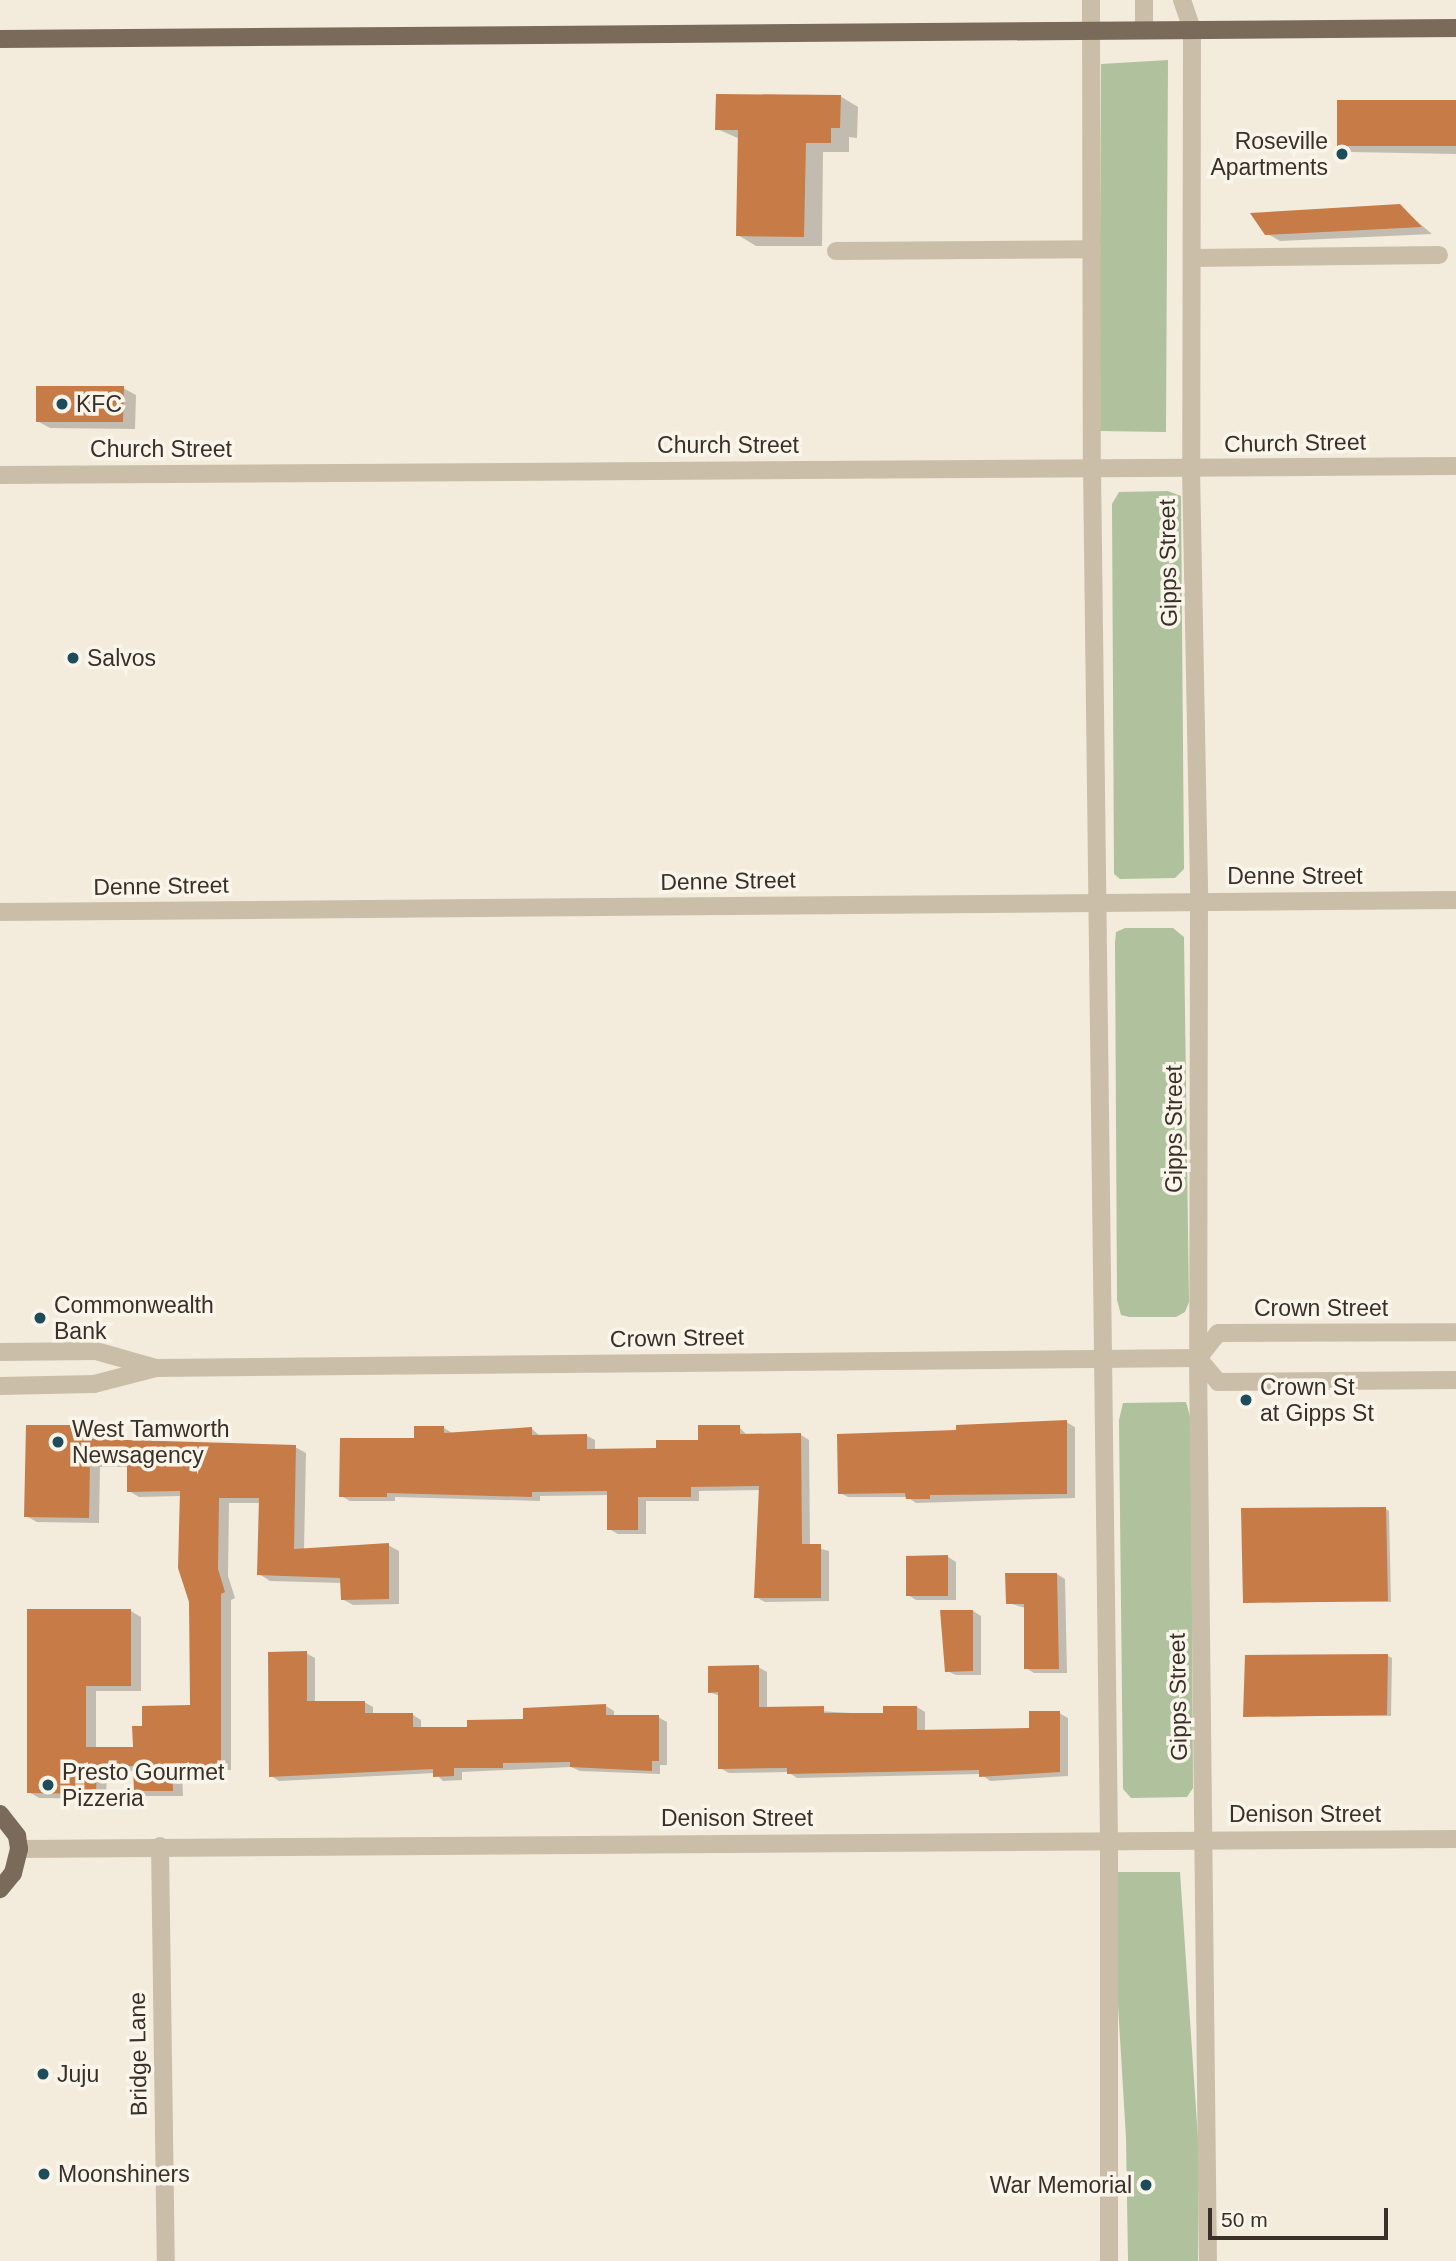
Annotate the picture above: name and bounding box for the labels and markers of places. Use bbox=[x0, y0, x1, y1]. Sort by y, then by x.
place label: Roseville Apartments bbox=[1210, 127, 1328, 181]
marker: Roseville Apartments bbox=[1334, 146, 1350, 162]
place label: KFC bbox=[76, 390, 122, 418]
marker: KFC bbox=[54, 396, 70, 412]
place label: Salvos bbox=[87, 644, 156, 672]
marker: Salvos bbox=[65, 650, 81, 666]
place label: Commonwealth Bank bbox=[54, 1291, 214, 1345]
marker: Commonwealth Bank bbox=[32, 1310, 48, 1326]
place label: Crown St at Gipps St bbox=[1260, 1373, 1374, 1427]
marker: Crown St at Gipps St bbox=[1238, 1392, 1254, 1408]
place label: West Tamworth Newsagency bbox=[72, 1415, 230, 1469]
marker: West Tamworth Newsagency bbox=[50, 1434, 66, 1450]
place label: Presto Gourmet Pizzeria bbox=[62, 1758, 224, 1812]
marker: Presto Gourmet Pizzeria bbox=[40, 1777, 56, 1793]
place label: Juju bbox=[57, 2060, 99, 2088]
marker: Juju bbox=[35, 2066, 51, 2082]
place label: Moonshiners bbox=[58, 2160, 190, 2188]
marker: Moonshiners bbox=[36, 2166, 52, 2182]
place label: War Memorial bbox=[990, 2171, 1132, 2199]
marker: War Memorial bbox=[1138, 2177, 1154, 2193]

